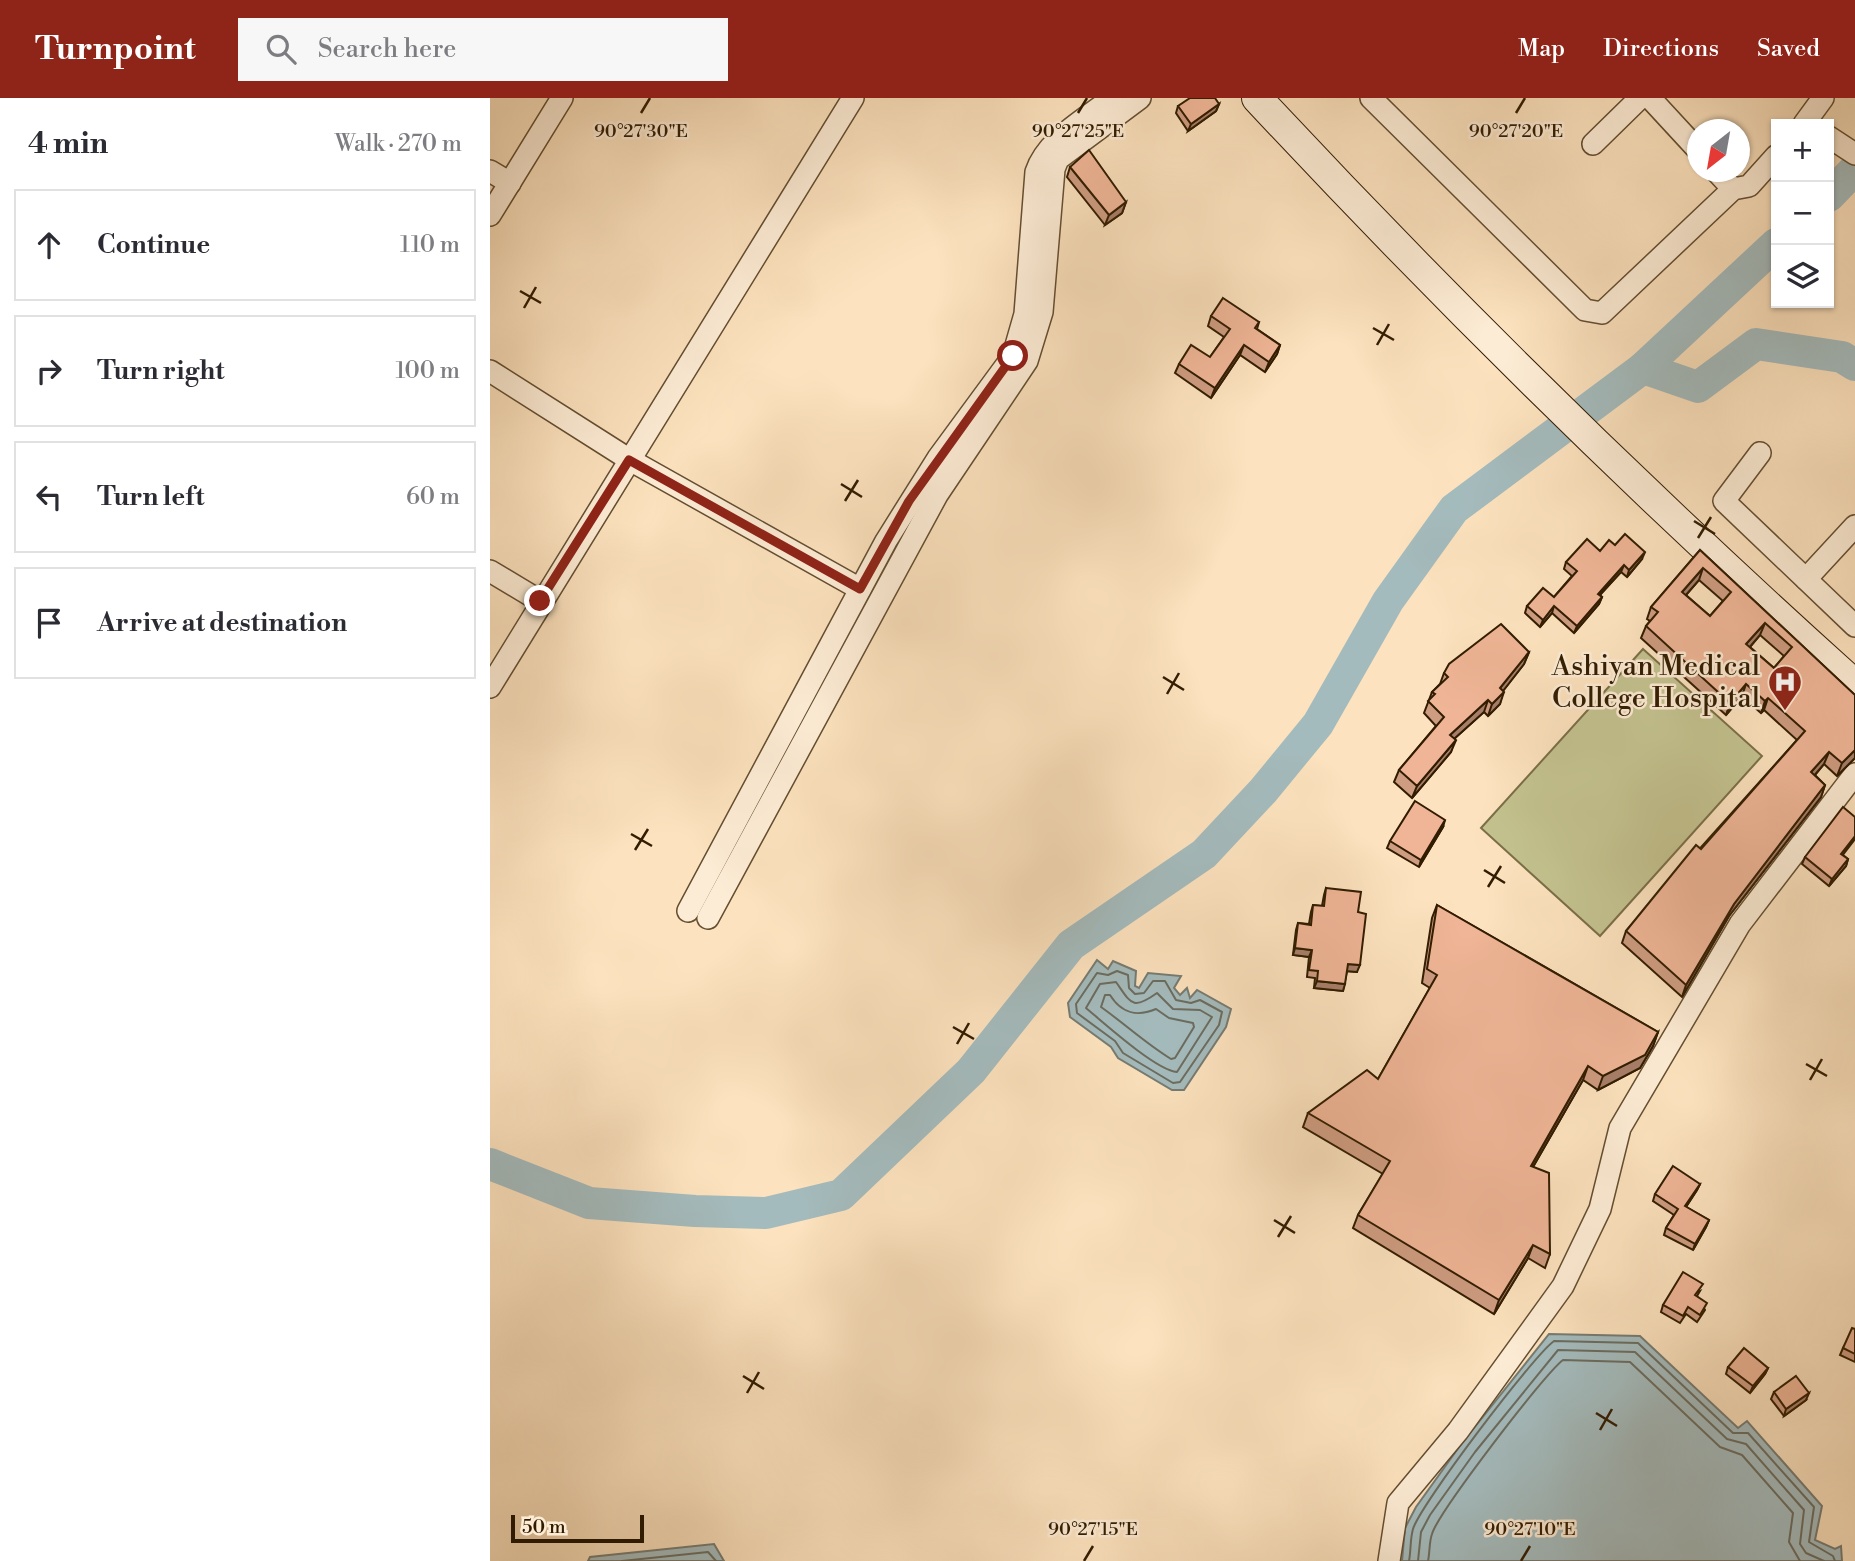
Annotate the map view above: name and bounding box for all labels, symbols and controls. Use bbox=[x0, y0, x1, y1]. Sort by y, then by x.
search box bbox=[238, 18, 728, 81]
text: Turnpoint bbox=[35, 29, 196, 70]
icon: search bbox=[262, 30, 300, 68]
text: Search here bbox=[318, 33, 456, 65]
text: Map bbox=[1518, 34, 1565, 64]
text: Directions bbox=[1603, 34, 1719, 64]
text: Saved bbox=[1757, 34, 1820, 64]
north arrow bbox=[1687, 119, 1750, 182]
map controls bbox=[1771, 119, 1834, 308]
button: + bbox=[1771, 119, 1834, 182]
text: 90°27'30"E bbox=[594, 120, 688, 143]
text: 90°27'25"E bbox=[1032, 120, 1124, 143]
text: 90°27'20"E bbox=[1469, 120, 1563, 143]
text: 4 min bbox=[28, 125, 108, 163]
text: Walk · 270 m bbox=[335, 130, 462, 158]
button: − bbox=[1771, 182, 1834, 245]
icon: ahead bbox=[30, 226, 68, 264]
text: Continue bbox=[97, 229, 210, 261]
text: 110 m bbox=[400, 231, 460, 259]
button: layers bbox=[1771, 245, 1834, 308]
route start bbox=[997, 340, 1028, 371]
icon: right bbox=[30, 352, 68, 390]
text: Turn right bbox=[97, 355, 225, 387]
text: 100 m bbox=[395, 357, 460, 385]
icon: left bbox=[30, 478, 68, 516]
text: Turn left bbox=[97, 481, 205, 513]
text: 60 m bbox=[406, 483, 460, 511]
route end bbox=[524, 585, 555, 616]
icon: arrive bbox=[30, 604, 68, 642]
text: Arrive at destination bbox=[97, 607, 347, 639]
place label: Ashiyan Medical College Hospital bbox=[1551, 649, 1760, 716]
hospital icon: Ashiyan Medical College Hospital bbox=[1766, 663, 1804, 712]
scale bar bbox=[511, 1512, 644, 1544]
text: 50 m bbox=[522, 1515, 566, 1539]
text: 90°27'15"E bbox=[1048, 1518, 1138, 1541]
text: 90°27'10"E bbox=[1484, 1518, 1576, 1541]

